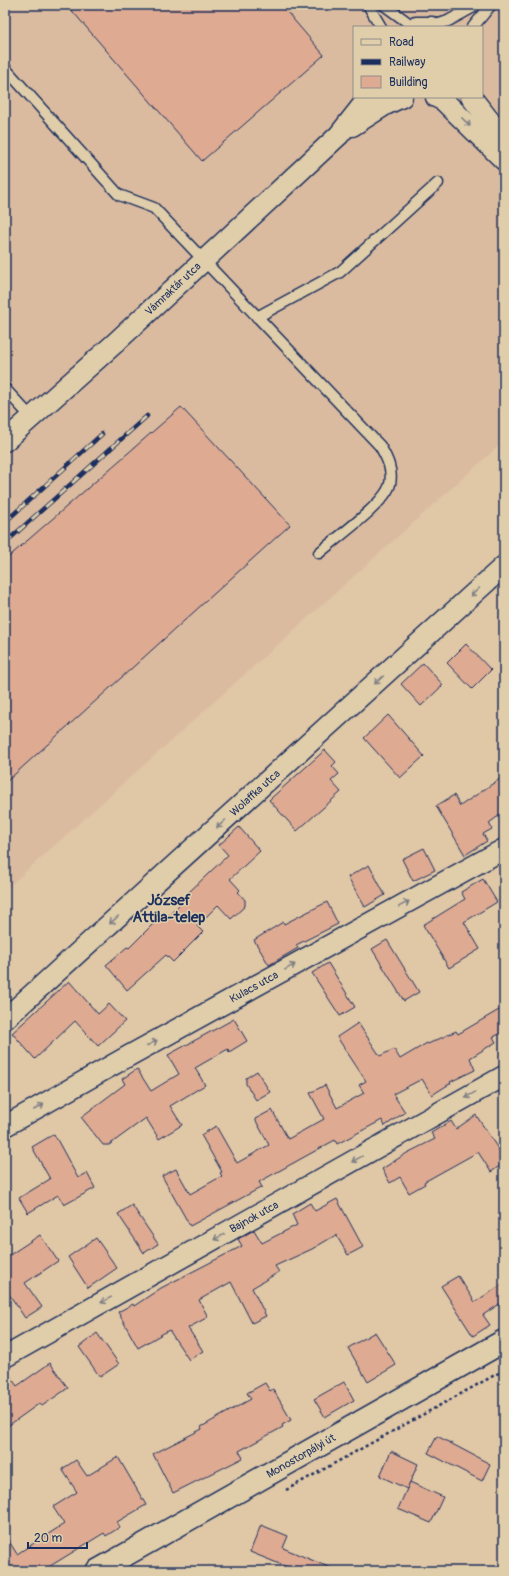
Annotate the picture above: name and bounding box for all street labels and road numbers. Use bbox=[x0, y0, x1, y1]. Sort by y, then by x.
street label: Vámraktár utca bbox=[142, 260, 204, 318]
street label: Wolaffka utca bbox=[227, 767, 283, 819]
street label: Kulacs utca bbox=[227, 968, 281, 1006]
street label: Bajnok utca bbox=[227, 1198, 281, 1236]
street label: Monostorpályi út bbox=[264, 1431, 338, 1481]

